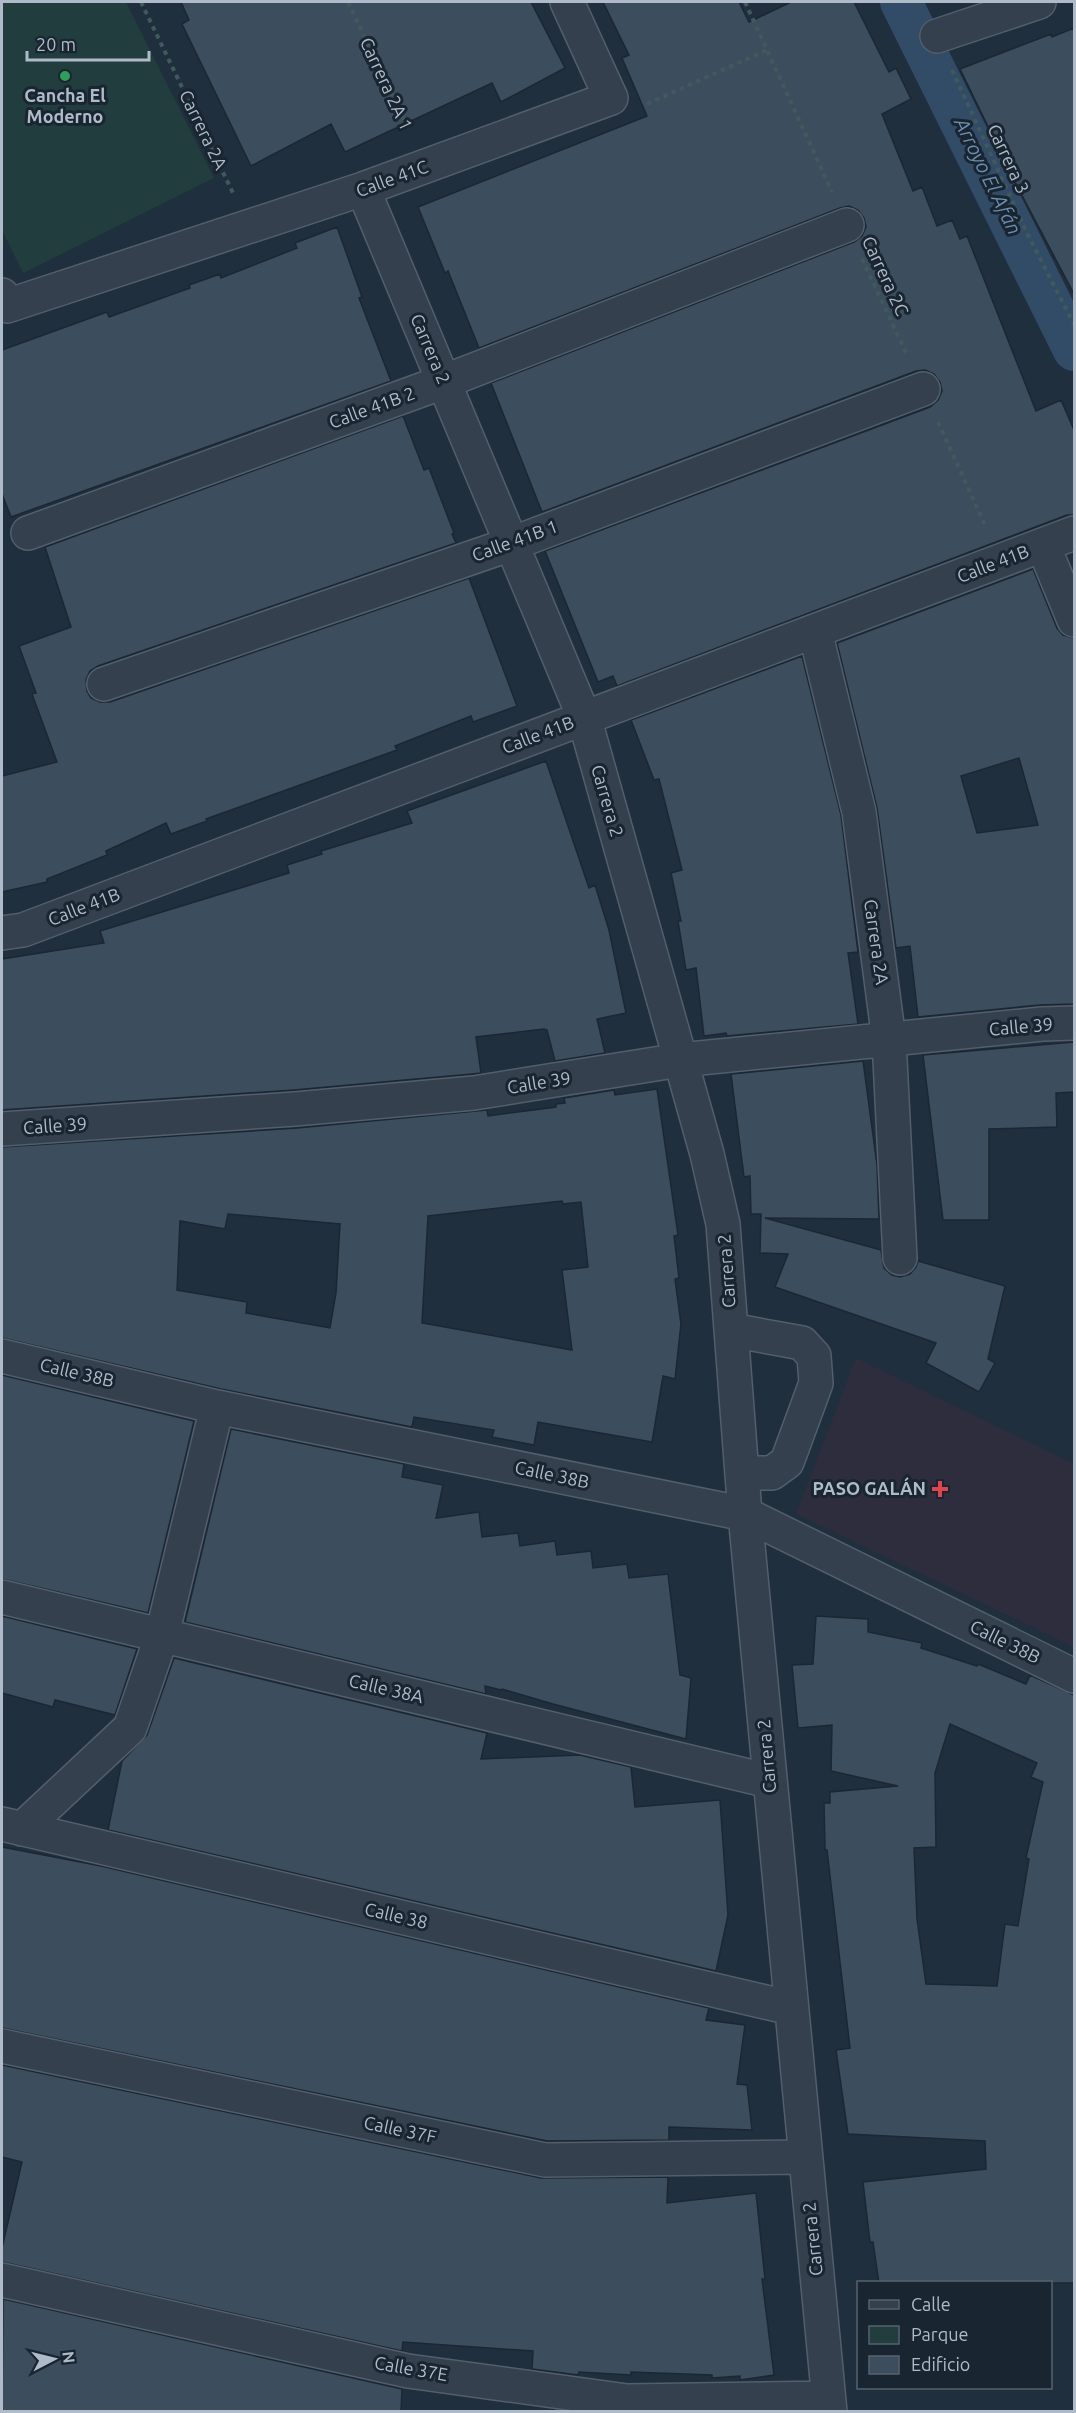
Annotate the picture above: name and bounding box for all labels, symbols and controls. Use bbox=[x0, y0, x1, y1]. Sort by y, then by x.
scale bar bbox=[27, 24, 148, 62]
text: 20 m bbox=[36, 34, 76, 54]
street label: Carrera 2A 1 bbox=[357, 34, 417, 133]
marker: Cancha El Moderno bbox=[58, 69, 72, 83]
place label: Cancha El Moderno bbox=[24, 85, 106, 126]
street label: Carrera 2A bbox=[176, 87, 232, 173]
water label: Arroyo El Afán bbox=[950, 113, 1027, 238]
street label: Carrera 3 bbox=[984, 121, 1034, 196]
street label: Calle 41C bbox=[353, 156, 430, 200]
street label: Carrera 2C bbox=[859, 233, 913, 318]
street label: Carrera 2 bbox=[407, 311, 455, 387]
street label: Calle 41B 2 bbox=[326, 382, 417, 432]
street label: Calle 41B 1 bbox=[469, 515, 560, 565]
street label: Calle 41B bbox=[954, 540, 1031, 586]
street label: Calle 41B bbox=[499, 711, 576, 757]
street label: Carrera 2 bbox=[588, 762, 628, 839]
street label: Calle 41B bbox=[45, 883, 122, 929]
street label: Carrera 2A bbox=[861, 898, 893, 986]
street label: Calle 39 bbox=[988, 1013, 1054, 1039]
street label: Calle 39 bbox=[506, 1067, 572, 1097]
street label: Calle 39 bbox=[22, 1113, 88, 1137]
street label: Carrera 2 bbox=[713, 1233, 739, 1309]
street label: Calle 38B bbox=[38, 1354, 116, 1390]
street label: Calle 38B bbox=[513, 1456, 591, 1492]
place label: PASO GALÁN bbox=[812, 1477, 926, 1498]
marker: PASO GALÁN bbox=[931, 1480, 949, 1498]
street label: Calle 38B bbox=[967, 1616, 1044, 1667]
street label: Calle 38A bbox=[347, 1670, 426, 1706]
street label: Carrera 2 bbox=[753, 1718, 779, 1794]
street label: Calle 38 bbox=[363, 1898, 430, 1932]
street label: Calle 37F bbox=[362, 2112, 438, 2146]
street label: Carrera 2 bbox=[798, 2201, 826, 2277]
legend bbox=[857, 2281, 1052, 2389]
text: Calle bbox=[911, 2294, 951, 2314]
text: Parque bbox=[911, 2324, 968, 2344]
north arrow bbox=[24, 2329, 84, 2389]
text: N bbox=[59, 2350, 79, 2364]
street label: Calle 37E bbox=[373, 2352, 449, 2384]
text: Edificio bbox=[911, 2354, 970, 2374]

